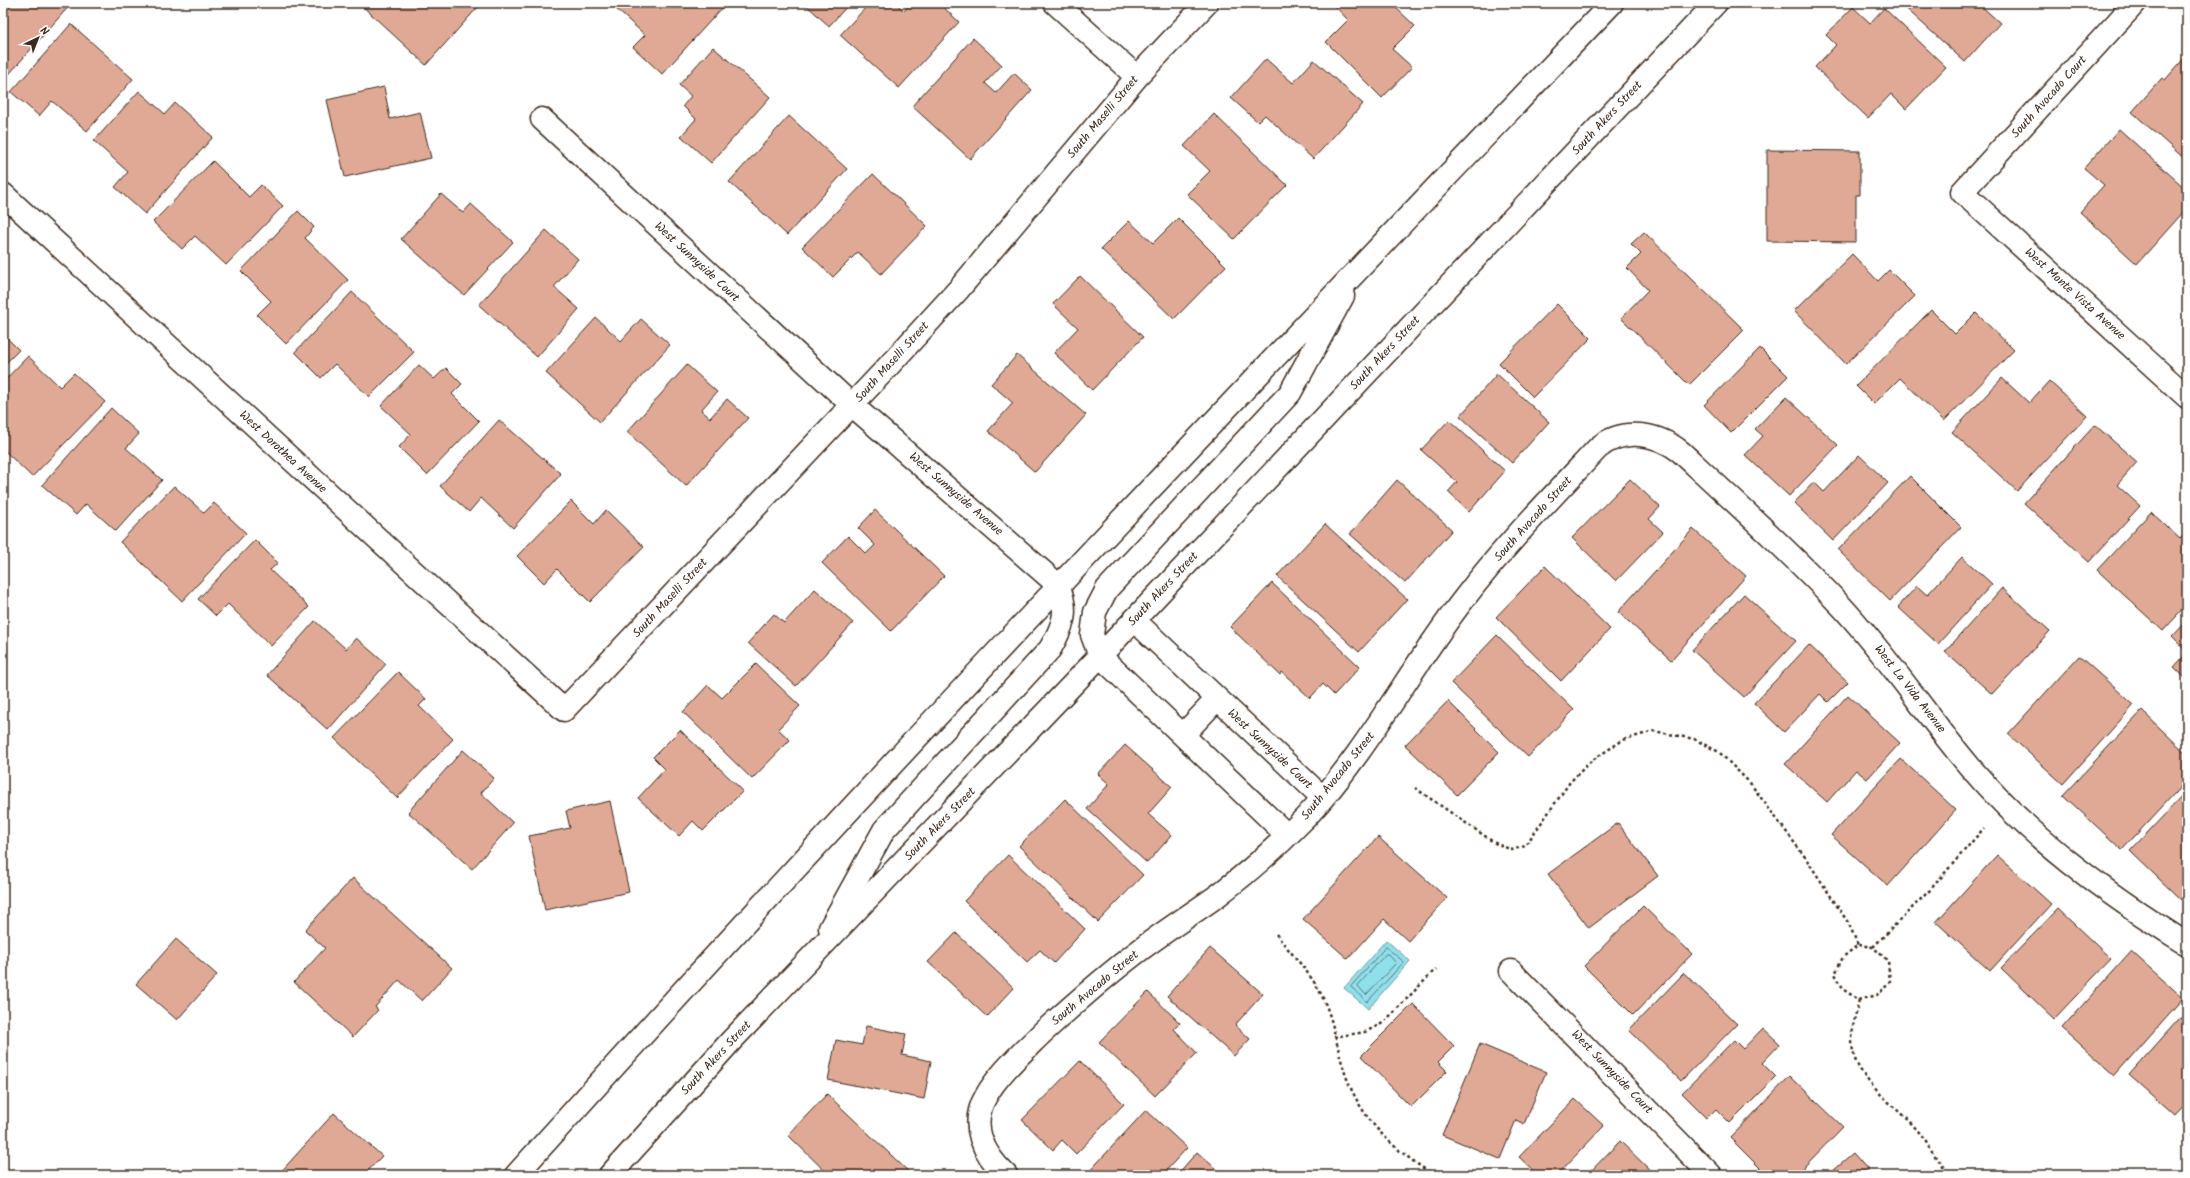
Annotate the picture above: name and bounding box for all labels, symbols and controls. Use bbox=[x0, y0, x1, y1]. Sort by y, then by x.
north arrow bbox=[18, 18, 58, 58]
text: N bbox=[35, 22, 53, 40]
street label: South Avocado Court bbox=[2007, 51, 2092, 143]
street label: South Maselli Street bbox=[1063, 71, 1144, 163]
street label: South Akers Street bbox=[1567, 76, 1647, 160]
street label: West Sunnyside Court bbox=[650, 217, 744, 307]
street label: West Monte Vista Avenue bbox=[2020, 243, 2130, 345]
street label: South Akers Street bbox=[1345, 311, 1425, 395]
street label: South Maselli Street bbox=[850, 317, 934, 407]
street label: West Dorothea Avenue bbox=[235, 406, 332, 498]
street label: West Sunnyside Avenue bbox=[905, 448, 1008, 541]
street label: South Avocado Street bbox=[1490, 472, 1577, 566]
street label: South Akers Street bbox=[1123, 547, 1203, 631]
street label: South Maselli Street bbox=[628, 554, 712, 642]
street label: West La Vida Avenue bbox=[1869, 641, 1951, 738]
street label: West Sunnyside Court bbox=[1223, 704, 1317, 794]
street label: South Avocado Street bbox=[1296, 727, 1380, 824]
street label: South Akers Street bbox=[900, 783, 980, 865]
street label: South Avocado Street bbox=[1047, 945, 1143, 1030]
street label: South Akers Street bbox=[676, 1016, 756, 1100]
street label: West Sunnyside Court bbox=[1567, 1025, 1658, 1119]

